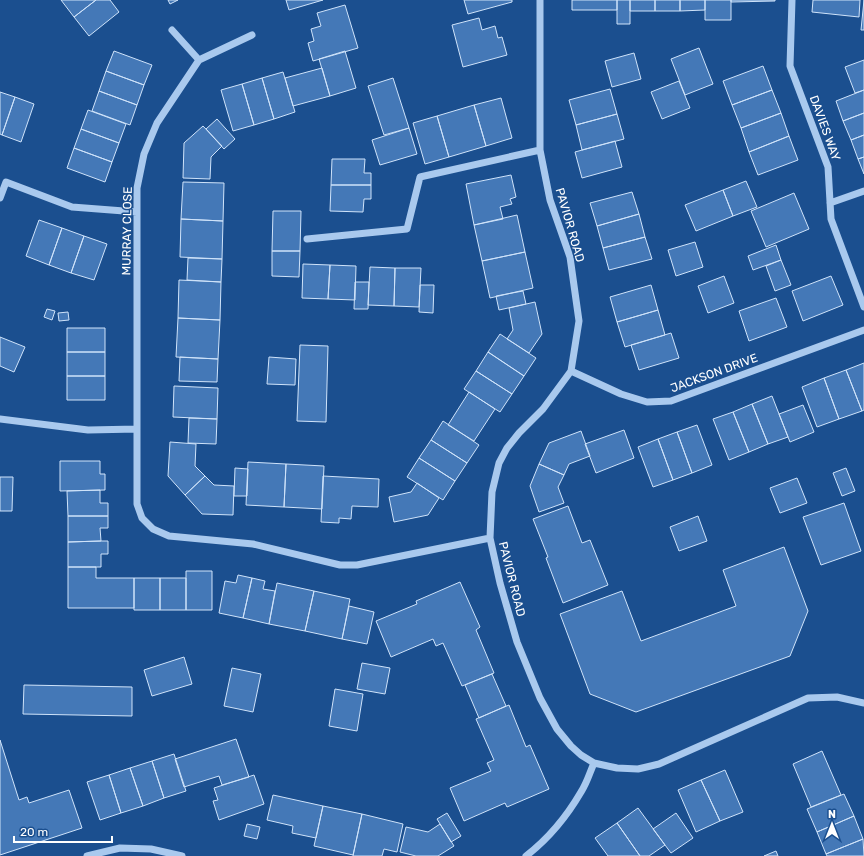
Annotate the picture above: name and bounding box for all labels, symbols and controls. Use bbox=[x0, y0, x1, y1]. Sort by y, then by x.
street label: DAVIES WAY bbox=[807, 93, 843, 163]
street label: PAVIOR ROAD bbox=[553, 186, 587, 264]
street label: MURRAY CLOSE bbox=[119, 187, 135, 275]
street label: JACKSON DRIVE bbox=[668, 351, 760, 395]
street label: PAVIOR ROAD bbox=[496, 540, 528, 618]
north arrow bbox=[812, 804, 852, 844]
text: N bbox=[828, 808, 836, 821]
scale bar bbox=[14, 818, 112, 844]
text: 20 m bbox=[20, 825, 48, 839]

